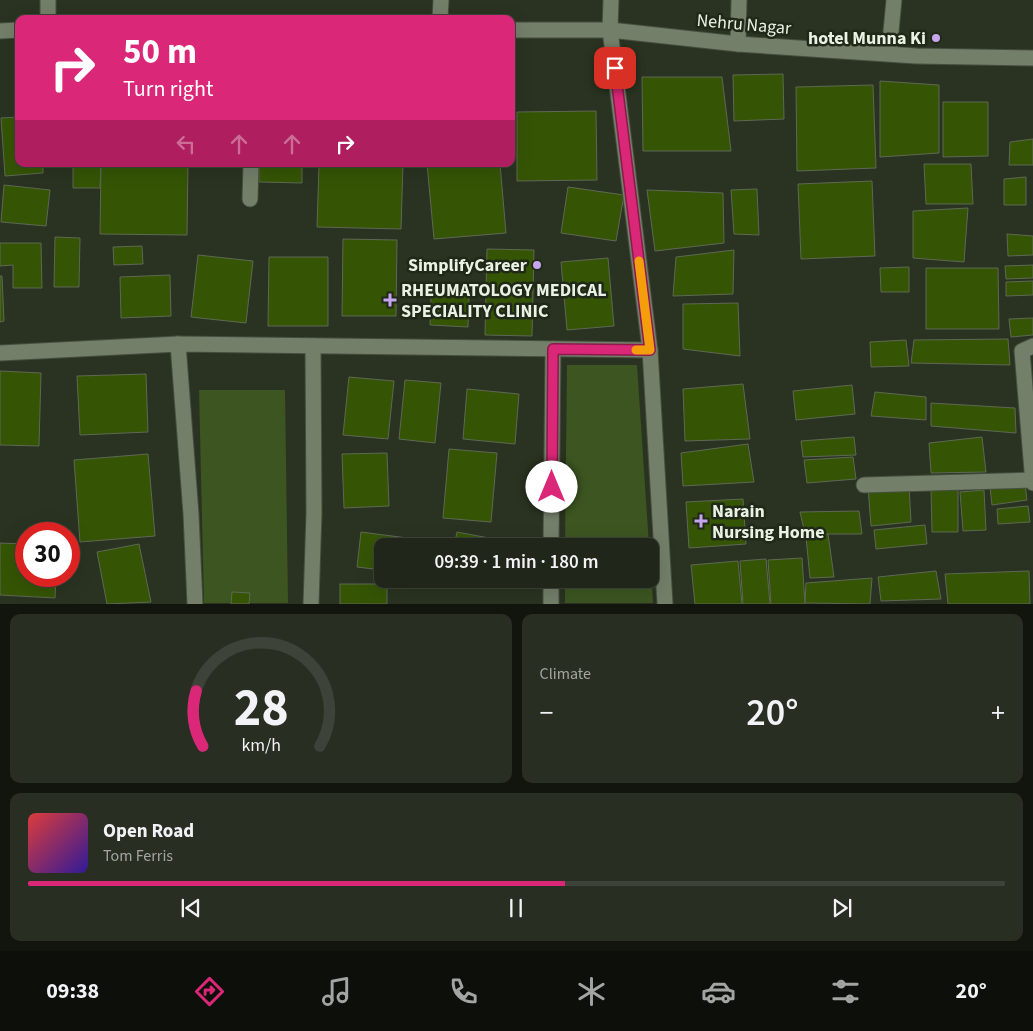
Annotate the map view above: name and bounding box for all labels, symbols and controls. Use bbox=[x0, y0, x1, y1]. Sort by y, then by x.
street label: Nehru Nagar bbox=[696, 8, 793, 41]
place label: hotel Munna Ki bbox=[808, 26, 926, 51]
text: 50 m bbox=[123, 27, 197, 77]
marker: hotel Munna Ki bbox=[930, 32, 942, 44]
icon: right bbox=[40, 35, 105, 100]
pin bbox=[594, 47, 636, 89]
icon: arrive bbox=[601, 54, 629, 82]
text: Turn right bbox=[123, 73, 213, 105]
icon: left bbox=[172, 130, 200, 158]
icon: ahead bbox=[225, 130, 253, 158]
icon: ahead bbox=[278, 130, 306, 158]
icon: right bbox=[331, 130, 359, 158]
place label: SimplifyCareer bbox=[408, 253, 528, 278]
marker: SimplifyCareer bbox=[531, 259, 543, 271]
place label: RHEUMATOLOGY MEDICAL SPECIALITY CLINIC bbox=[401, 278, 607, 324]
marker: RHEUMATOLOGY MEDICAL SPECIALITY CLINIC bbox=[383, 293, 397, 307]
position arrow bbox=[525, 460, 577, 512]
place label: Narain Nursing Home bbox=[712, 499, 825, 545]
marker: Narain Nursing Home bbox=[694, 514, 708, 528]
speed limit sign: 30 bbox=[15, 522, 80, 587]
text: 09:39 · 1 min · 180 m bbox=[434, 549, 599, 576]
text: Climate bbox=[540, 663, 591, 685]
text: 28 bbox=[233, 672, 288, 746]
text: 20° bbox=[746, 686, 798, 740]
text: − bbox=[540, 693, 553, 733]
text: + bbox=[991, 693, 1005, 733]
text: km/h bbox=[241, 733, 281, 758]
text: Open Road bbox=[103, 818, 194, 845]
text: Tom Ferris bbox=[103, 845, 173, 867]
icon: previous bbox=[177, 894, 205, 922]
icon: pause bbox=[502, 894, 530, 922]
icon: next bbox=[828, 894, 856, 922]
icon: directions bbox=[192, 974, 227, 1009]
icon: music bbox=[319, 974, 354, 1009]
icon: phone bbox=[446, 974, 481, 1009]
icon: climate bbox=[574, 974, 609, 1009]
icon: car bbox=[701, 974, 736, 1009]
icon: filters bbox=[828, 974, 863, 1009]
text: 09:38 bbox=[46, 975, 99, 1007]
text: 20° bbox=[956, 975, 987, 1007]

